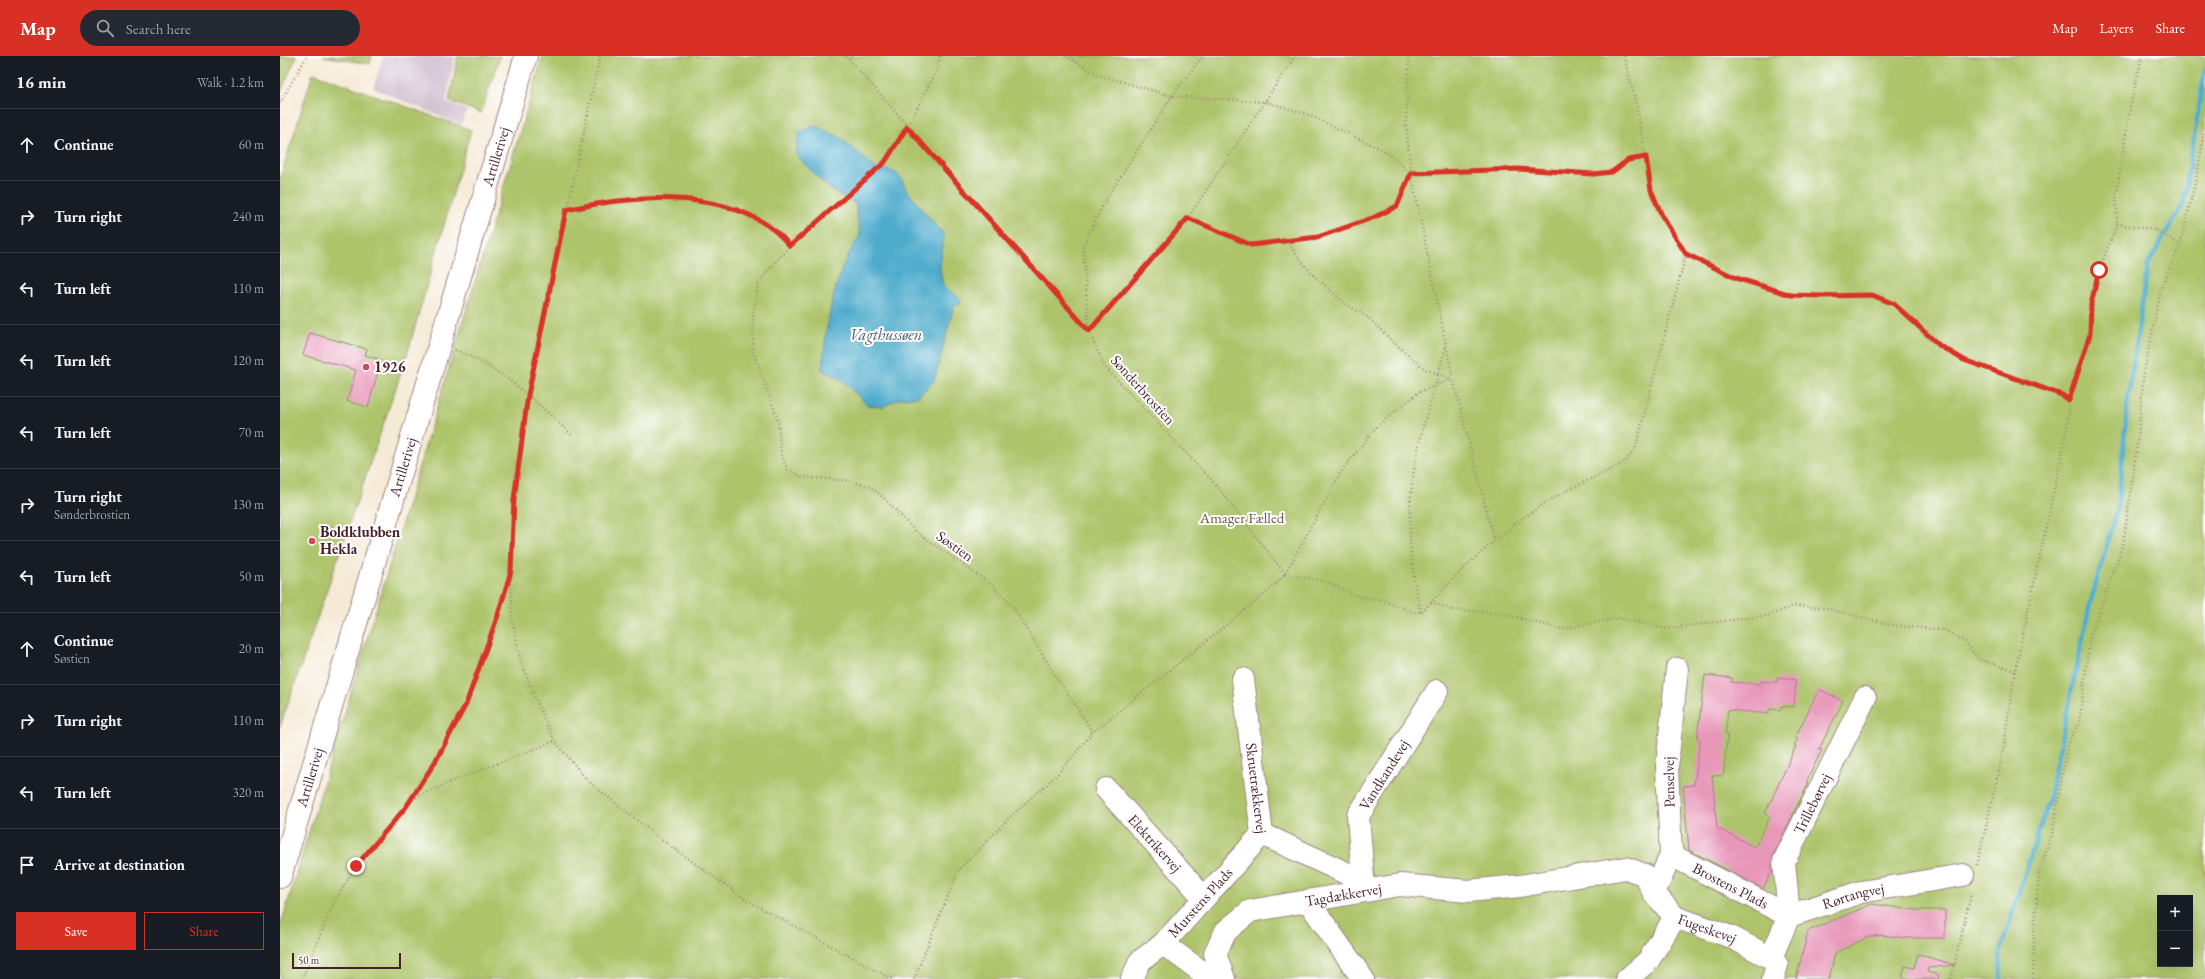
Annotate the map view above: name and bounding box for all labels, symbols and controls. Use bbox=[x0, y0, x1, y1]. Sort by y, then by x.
search box bbox=[80, 10, 360, 46]
text: Map bbox=[20, 16, 56, 41]
icon: search bbox=[94, 17, 116, 39]
text: Search here bbox=[126, 19, 191, 38]
text: Map bbox=[2052, 19, 2077, 37]
text: Layers bbox=[2099, 19, 2134, 37]
text: Share bbox=[2156, 19, 2185, 37]
text: 16 min bbox=[16, 71, 66, 93]
text: Walk · 1.2 km bbox=[197, 74, 264, 91]
street label: Artillerivej bbox=[477, 125, 513, 189]
icon: ahead bbox=[16, 134, 38, 156]
text: Continue bbox=[54, 135, 114, 154]
text: 60 m bbox=[239, 136, 264, 153]
icon: right bbox=[16, 206, 38, 228]
text: Turn right bbox=[54, 207, 122, 226]
text: 240 m bbox=[233, 208, 264, 225]
route start bbox=[2090, 261, 2108, 279]
icon: left bbox=[16, 278, 38, 300]
text: Turn left bbox=[54, 279, 111, 298]
text: 110 m bbox=[233, 280, 264, 297]
water label: Vagthussøen bbox=[850, 324, 922, 345]
icon: left bbox=[16, 350, 38, 372]
text: Turn left bbox=[54, 351, 111, 370]
street label: Sønderbrostien bbox=[1107, 351, 1180, 429]
text: 120 m bbox=[233, 352, 264, 369]
place label: 1926 bbox=[374, 357, 406, 376]
marker: 1926 bbox=[361, 362, 371, 372]
icon: left bbox=[16, 422, 38, 444]
text: Turn left bbox=[54, 423, 111, 442]
text: 70 m bbox=[239, 424, 264, 441]
street label: Artillerivej bbox=[384, 435, 420, 500]
text: Turn right bbox=[54, 487, 122, 506]
icon: right bbox=[16, 494, 38, 516]
text: 130 m bbox=[233, 496, 264, 513]
text: Sønderbrostien bbox=[54, 506, 130, 523]
park label: Amager Fælled bbox=[1199, 508, 1285, 527]
place label: Boldklubben Hekla bbox=[320, 522, 401, 558]
street label: Søstien bbox=[933, 526, 978, 565]
marker: Boldklubben Hekla bbox=[307, 536, 317, 546]
icon: left bbox=[16, 566, 38, 588]
text: Turn left bbox=[54, 567, 111, 586]
text: 50 m bbox=[239, 568, 264, 585]
text: Continue bbox=[54, 631, 114, 650]
icon: ahead bbox=[16, 638, 38, 660]
text: 20 m bbox=[239, 640, 264, 657]
text: Søstien bbox=[54, 650, 90, 667]
icon: right bbox=[16, 710, 38, 732]
text: Turn right bbox=[54, 711, 122, 730]
text: 110 m bbox=[233, 712, 264, 729]
street label: Vandkandevej bbox=[1354, 736, 1413, 813]
street label: Skruetrækkervej bbox=[1242, 742, 1272, 835]
street label: Artillerivej bbox=[291, 745, 327, 810]
street label: Penselvej bbox=[1659, 756, 1678, 808]
street label: Trillebørvej bbox=[1789, 770, 1835, 837]
icon: left bbox=[16, 782, 38, 804]
text: Turn left bbox=[54, 783, 111, 802]
text: 320 m bbox=[233, 784, 264, 801]
street label: Elektrikervej bbox=[1124, 810, 1186, 876]
icon: arrive bbox=[16, 854, 38, 876]
text: Arrive at destination bbox=[54, 855, 185, 874]
route end bbox=[347, 857, 365, 875]
street label: Brostens Plads bbox=[1690, 858, 1772, 913]
street label: Murstens Plads bbox=[1163, 863, 1237, 941]
street label: Tagdækkervej bbox=[1303, 878, 1383, 910]
street label: Rørtangvej bbox=[1820, 878, 1885, 913]
map controls bbox=[2157, 895, 2193, 967]
button: + bbox=[2157, 895, 2193, 931]
street label: Fugeskevej bbox=[1675, 909, 1740, 947]
button: Save bbox=[16, 912, 136, 950]
button: Share bbox=[144, 912, 264, 950]
button: − bbox=[2157, 931, 2193, 967]
scale bar bbox=[292, 951, 401, 970]
text: 50 m bbox=[298, 953, 319, 967]

